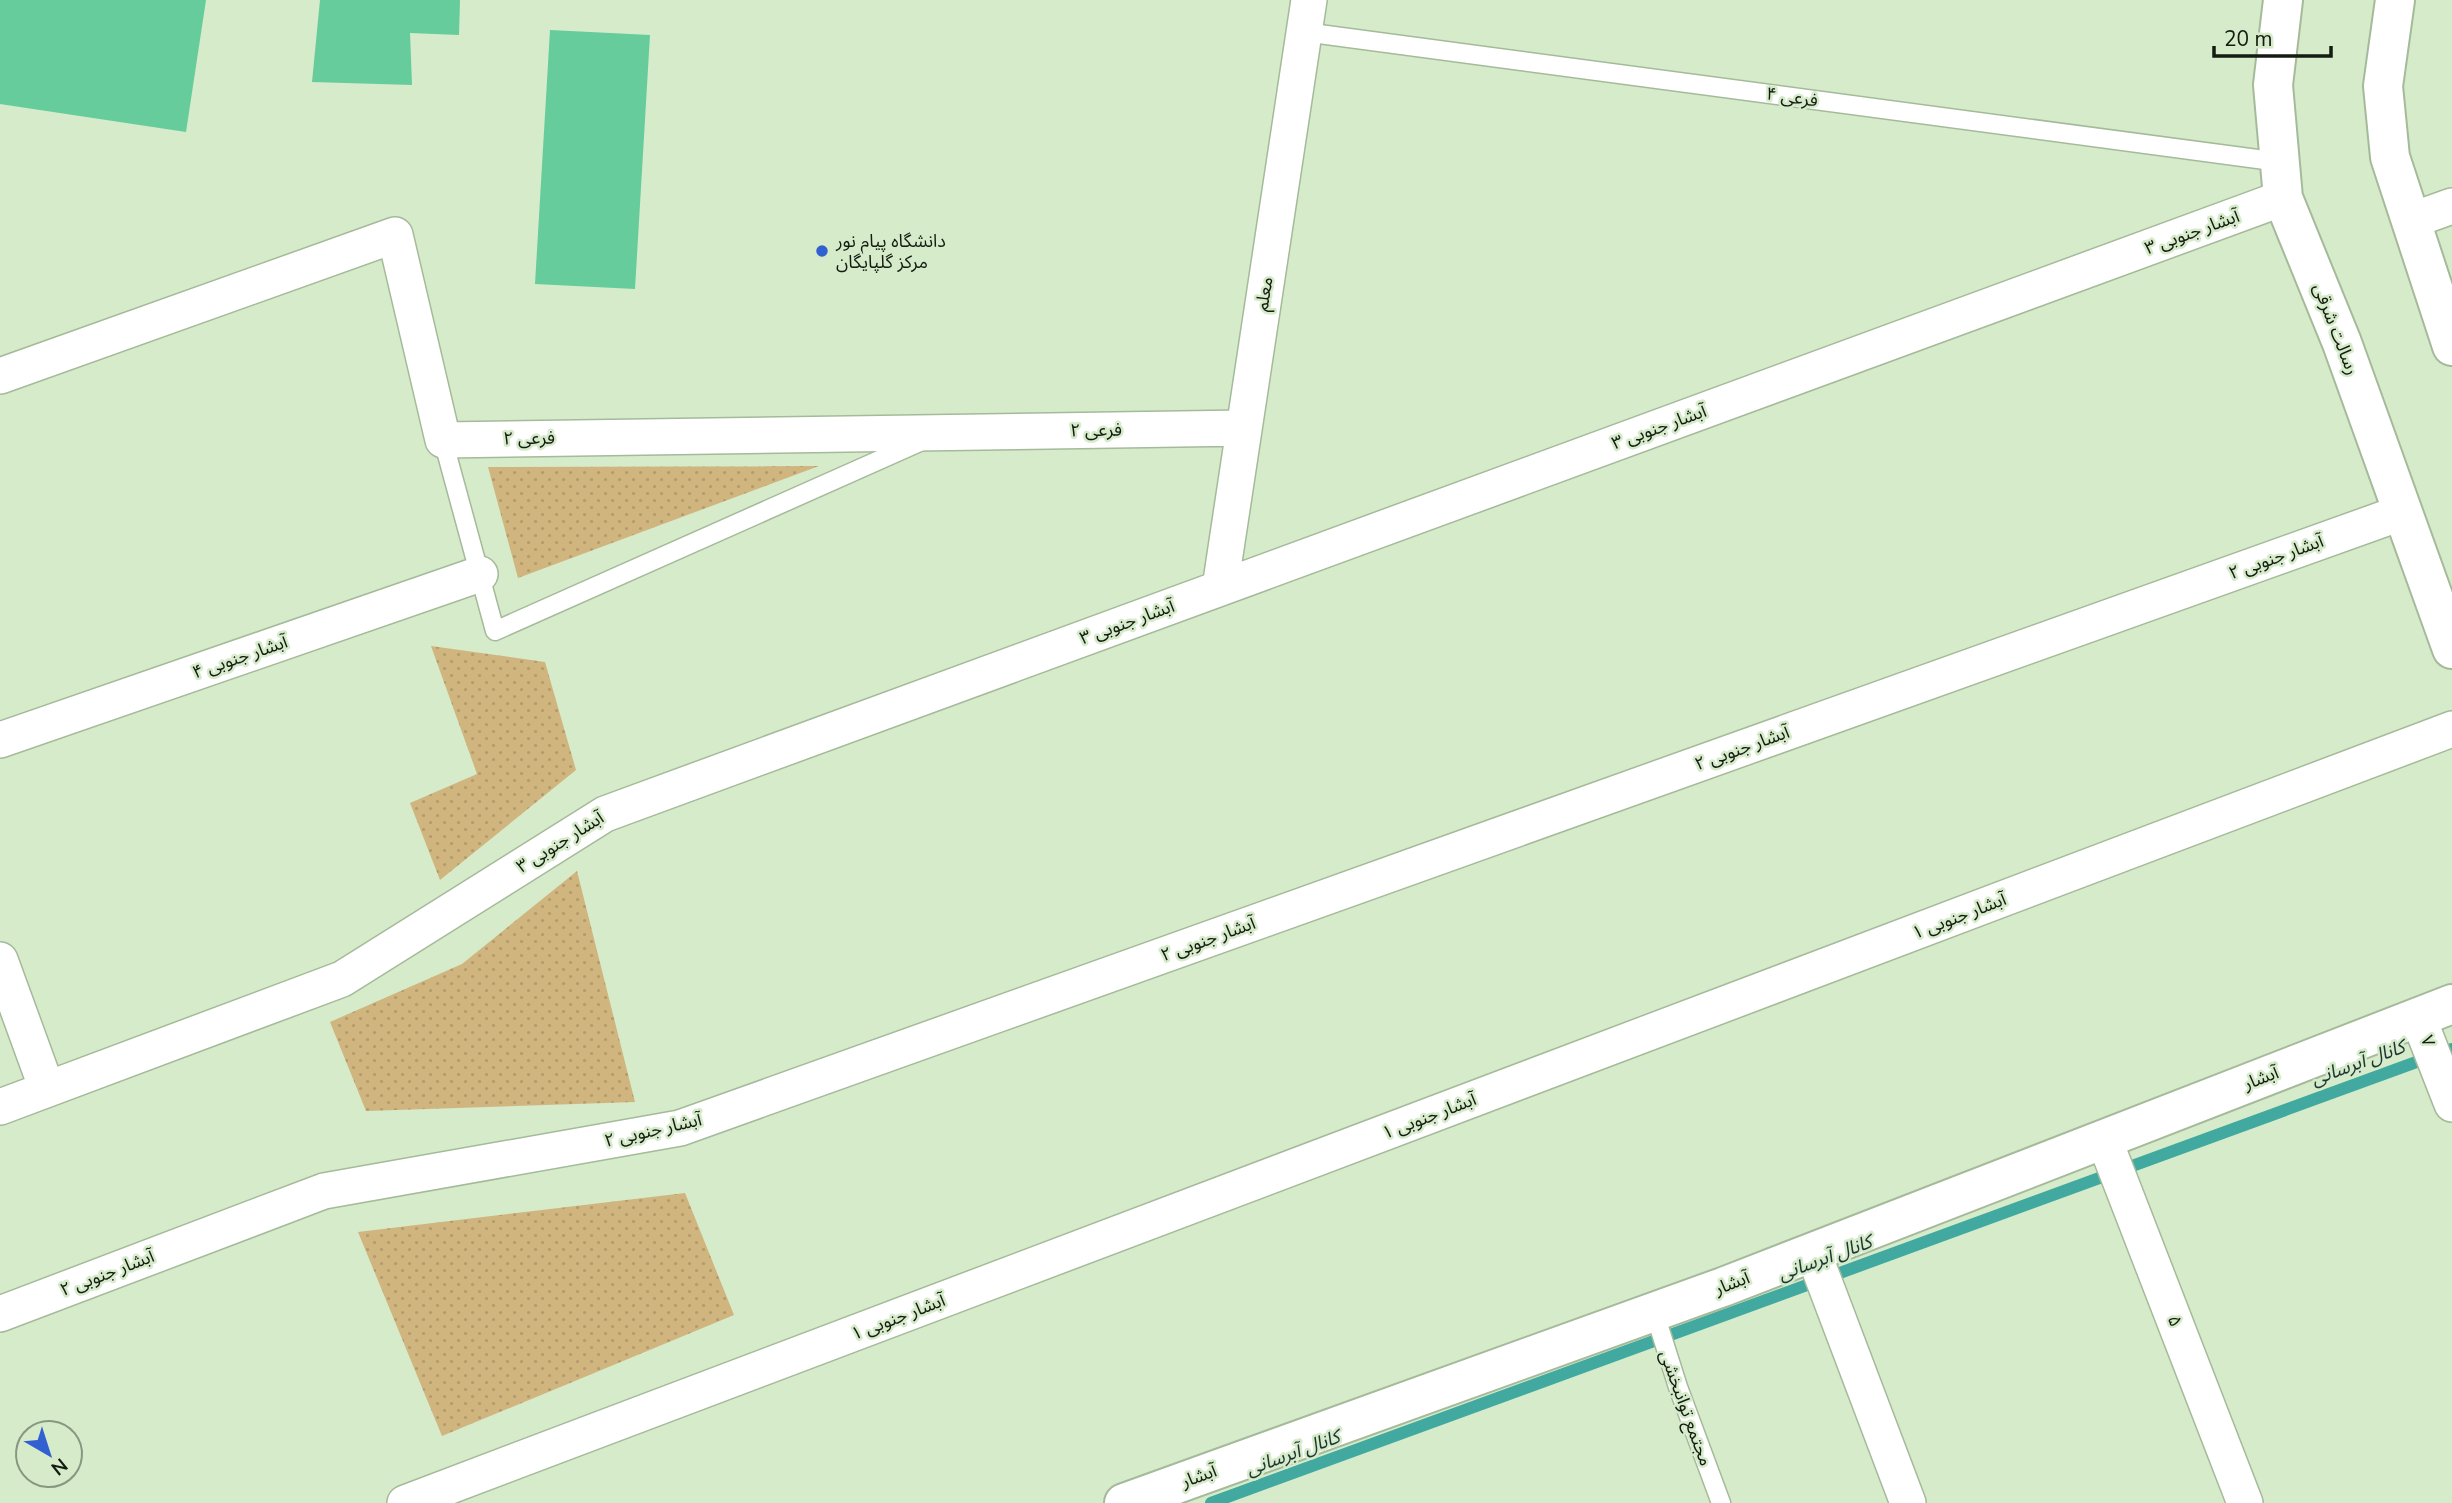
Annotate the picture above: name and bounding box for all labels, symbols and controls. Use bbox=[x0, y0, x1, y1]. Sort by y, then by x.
scale bar bbox=[2214, 14, 2331, 58]
text: 20 m bbox=[2224, 25, 2273, 53]
street label: فرعی ۴ bbox=[1765, 82, 1819, 112]
street label: آبشار جنوبی ۳ bbox=[2141, 204, 2243, 260]
place label: دانشگاه پیام نور مرکز گلپایگان bbox=[835, 229, 946, 274]
marker: دانشگاه پیام نور مرکز گلپایگان bbox=[814, 243, 830, 259]
street label: معلم bbox=[1249, 275, 1280, 313]
street label: رسالت شرقی bbox=[2308, 280, 2364, 378]
street label: آبشار جنوبی ۳ bbox=[1608, 399, 1710, 455]
street label: فرعی ۲ bbox=[1070, 418, 1122, 442]
street label: فرعی ۲ bbox=[503, 426, 555, 450]
street label: آبشار جنوبی ۲ bbox=[2225, 529, 2327, 585]
street label: آبشار جنوبی ۳ bbox=[1076, 594, 1178, 650]
street label: آبشار جنوبی ۴ bbox=[189, 629, 291, 684]
street label: آبشار جنوبی ۲ bbox=[1691, 720, 1793, 776]
street label: آبشار جنوبی ۳ bbox=[512, 805, 609, 878]
street label: آبشار جنوبی ۱ bbox=[1908, 887, 2010, 945]
street label: آبشار جنوبی ۲ bbox=[1157, 911, 1259, 967]
street label: ۷ bbox=[2415, 1032, 2441, 1050]
water label: کانال آبرسانی bbox=[2307, 1033, 2412, 1092]
street label: آبشار bbox=[2239, 1060, 2283, 1096]
street label: آبشار جنوبی ۱ bbox=[1378, 1087, 1480, 1145]
street label: آبشار جنوبی ۲ bbox=[602, 1107, 705, 1153]
water label: کانال آبرسانی bbox=[1774, 1228, 1879, 1287]
street label: آبشار جنوبی ۲ bbox=[56, 1244, 158, 1302]
street label: آبشار bbox=[1710, 1265, 1754, 1301]
street label: آبشار جنوبی ۱ bbox=[847, 1288, 949, 1346]
street label: ۵ bbox=[2162, 1312, 2188, 1330]
street label: مجتمع توانبخشى bbox=[1652, 1347, 1718, 1470]
north arrow bbox=[14, 1419, 84, 1489]
water label: کانال آبرسانی bbox=[1242, 1423, 1347, 1482]
text: N bbox=[45, 1452, 73, 1481]
street label: آبشار bbox=[1177, 1458, 1221, 1494]

